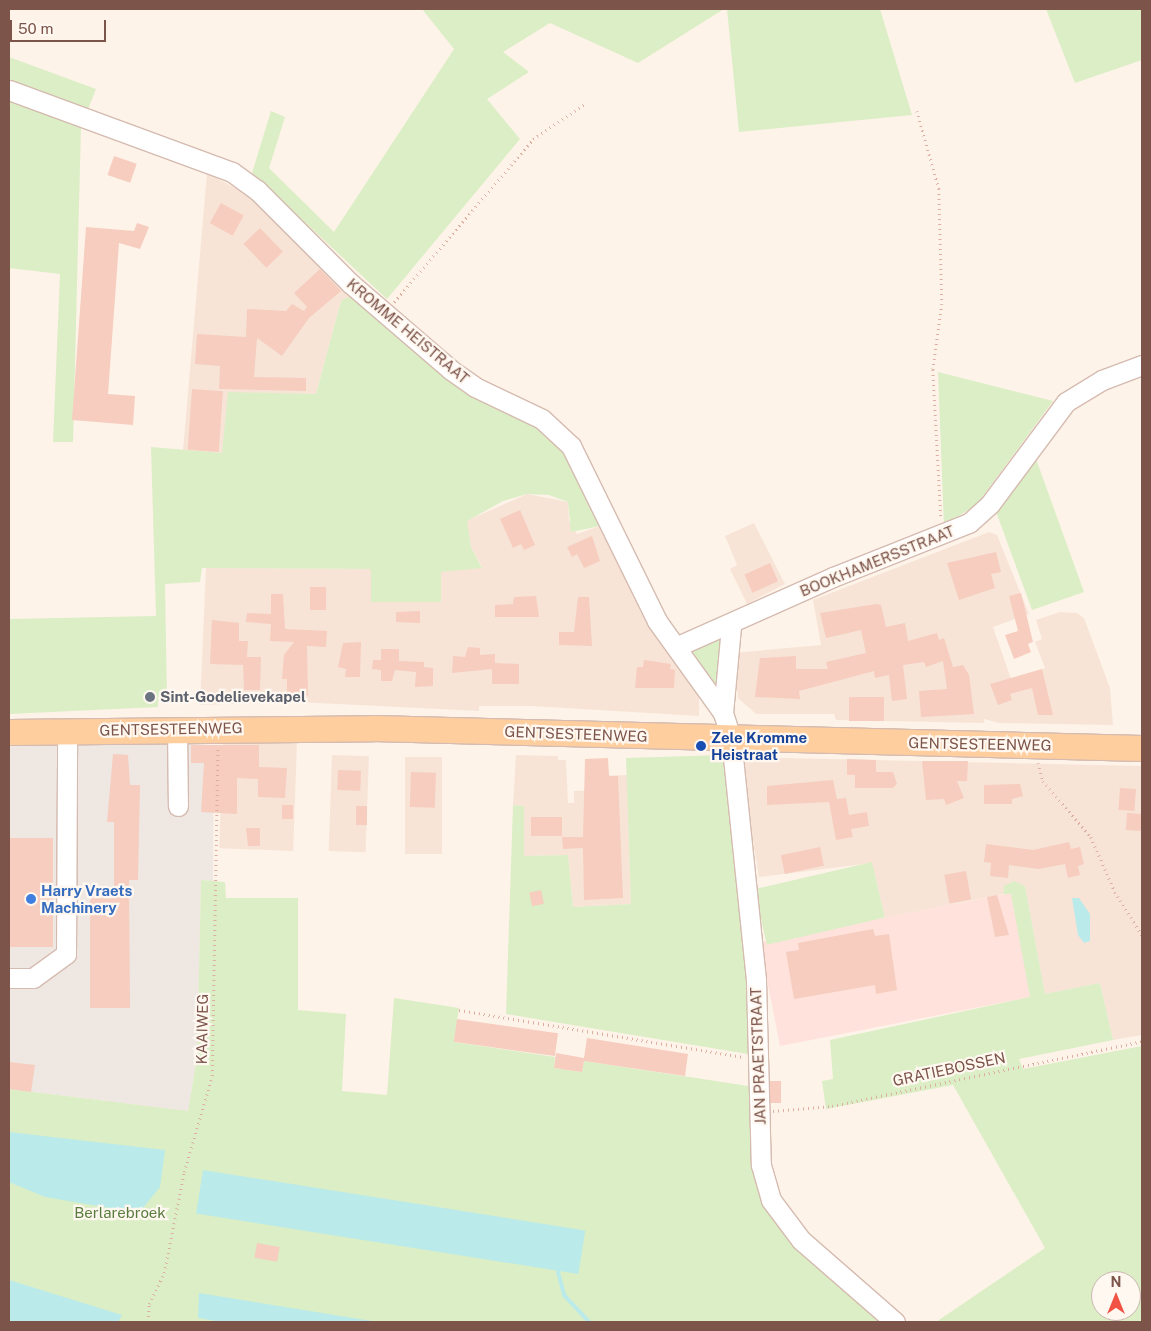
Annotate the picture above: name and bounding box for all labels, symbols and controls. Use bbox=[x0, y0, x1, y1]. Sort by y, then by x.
scale bar bbox=[12, 10, 109, 42]
text: 50 m bbox=[18, 20, 53, 37]
street label: KROMME HEISTRAAT bbox=[343, 275, 473, 387]
street label: BOOKHAMERSSTRAAT bbox=[797, 522, 957, 600]
place label: Sint-Godelievekapel bbox=[160, 688, 306, 706]
marker: Sint-Godelievekapel bbox=[144, 691, 156, 703]
street label: GENTSESTEENWEG bbox=[99, 719, 243, 739]
street label: GENTSESTEENWEG bbox=[504, 723, 648, 745]
place label: Zele Kromme Heistraat bbox=[711, 728, 807, 763]
street label: GENTSESTEENWEG bbox=[908, 734, 1052, 754]
marker: Zele Kromme Heistraat bbox=[695, 740, 707, 752]
place label: Harry Vraets Machinery bbox=[41, 881, 133, 916]
marker: Harry Vraets Machinery bbox=[25, 893, 37, 905]
street label: JAN PRAETSTRAAT bbox=[747, 987, 769, 1125]
street label: KAAIWEG bbox=[192, 994, 212, 1064]
street label: GRATIEBOSSEN bbox=[891, 1048, 1007, 1090]
park label: Berlarebroek bbox=[74, 1204, 166, 1222]
north arrow bbox=[1091, 1271, 1141, 1321]
text: N bbox=[1111, 1274, 1121, 1290]

